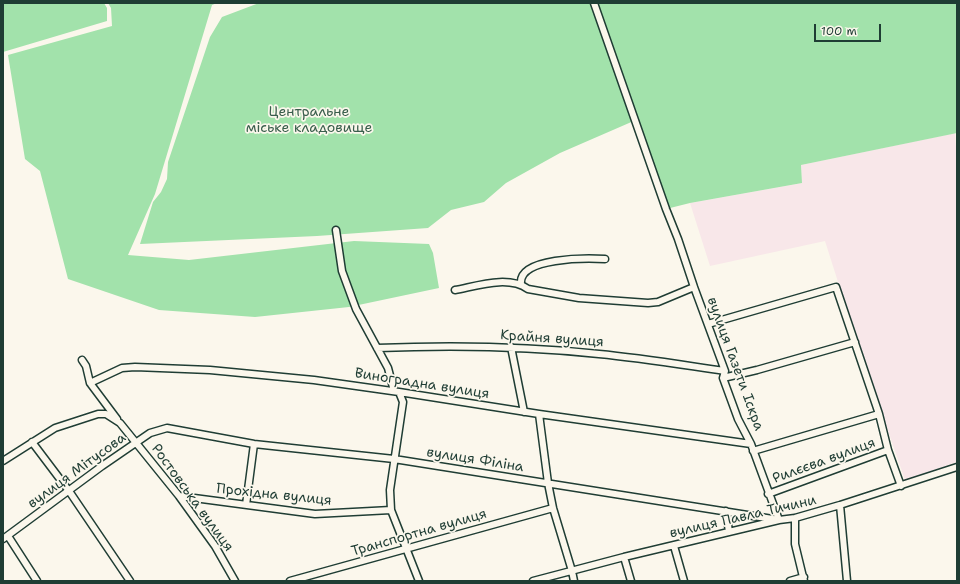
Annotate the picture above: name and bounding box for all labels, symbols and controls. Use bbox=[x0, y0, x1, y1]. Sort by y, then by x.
scale bar bbox=[816, 16, 883, 42]
text: 100 m bbox=[821, 23, 857, 39]
park label: Центральне міське кладовище bbox=[246, 104, 372, 136]
street label: вулиця Газети Іскра bbox=[703, 295, 767, 433]
street label: Крайня вулиця bbox=[500, 327, 604, 351]
street label: Виноградна вулиця bbox=[354, 365, 490, 403]
street label: вулиця Мітусова bbox=[25, 430, 129, 512]
street label: Рилєєва вулиця bbox=[770, 435, 878, 487]
street label: Ростовська вулиця bbox=[147, 441, 237, 555]
street label: вулиця Філіна bbox=[425, 444, 525, 476]
street label: Прохідна вулиця bbox=[216, 481, 332, 509]
street label: вулиця Павла Тичини bbox=[668, 492, 818, 542]
street label: Транспортна вулиця bbox=[349, 506, 489, 560]

